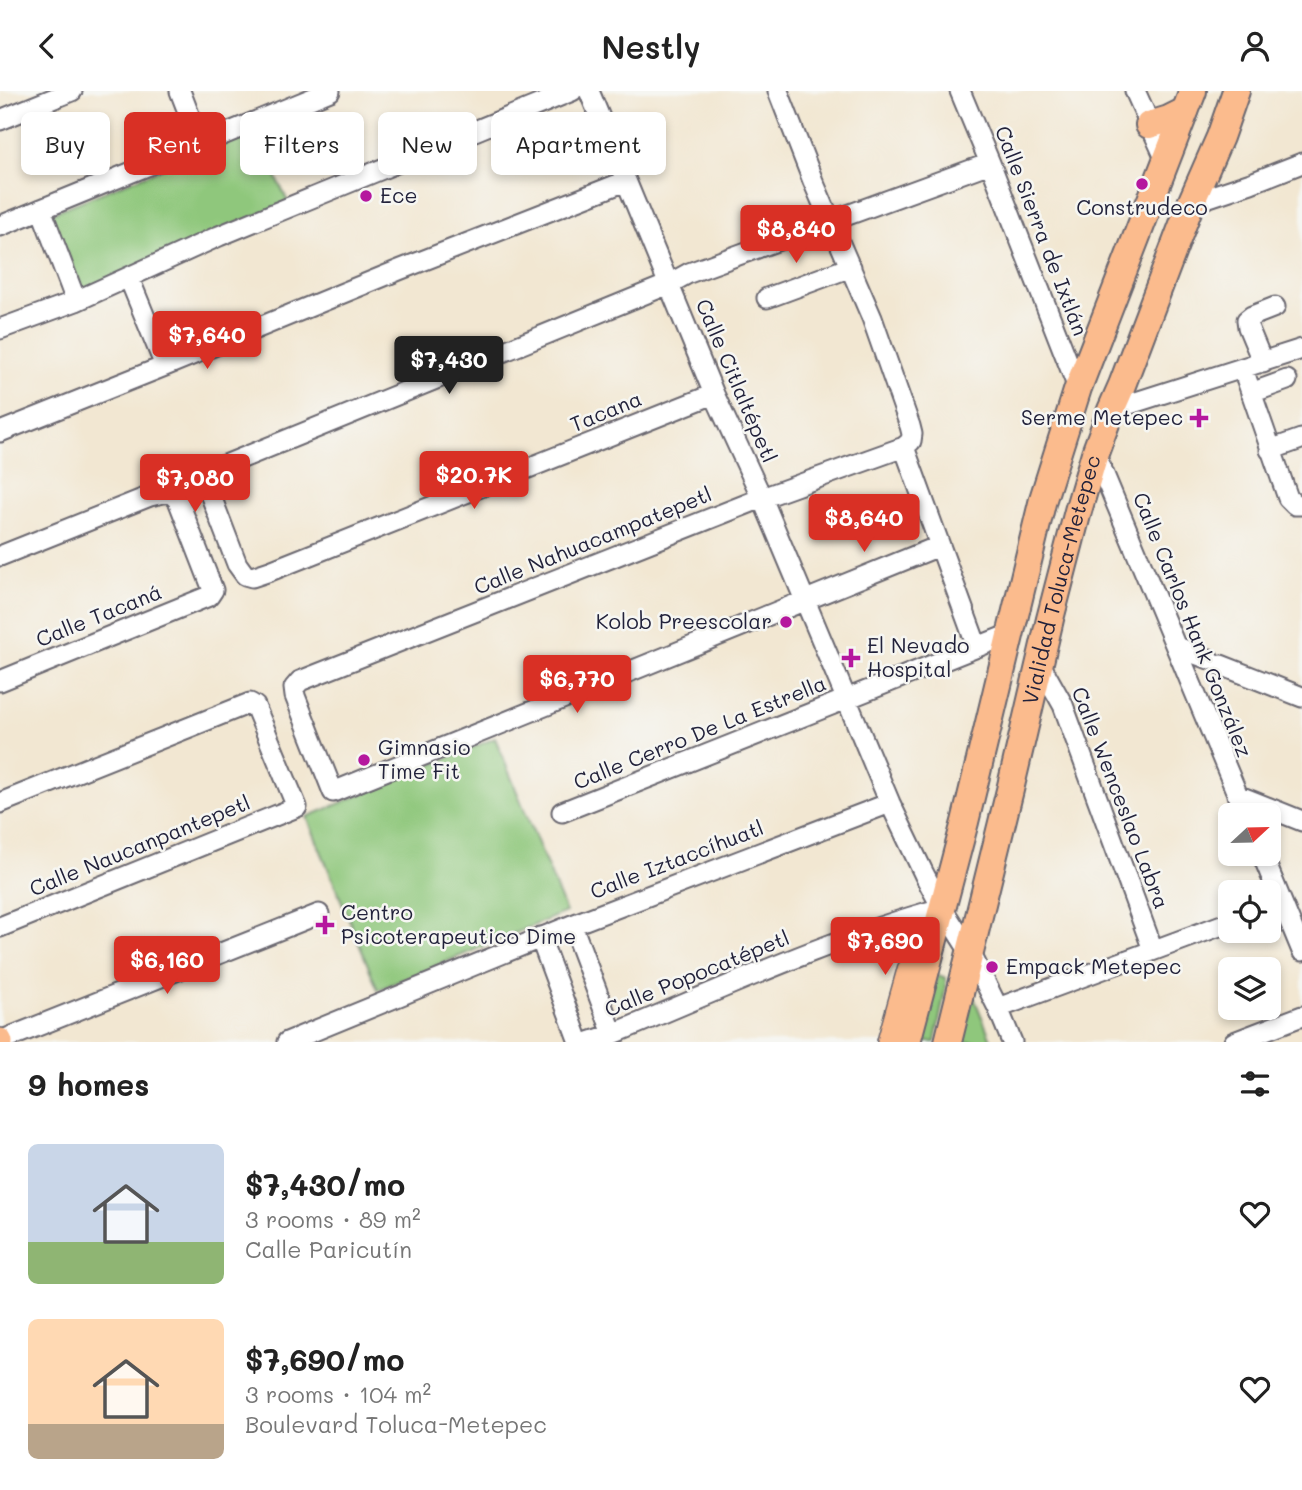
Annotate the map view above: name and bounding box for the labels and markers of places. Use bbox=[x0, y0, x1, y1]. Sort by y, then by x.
marker: Construdeco bbox=[1134, 176, 1150, 192]
place label: Ece bbox=[380, 181, 417, 208]
marker: Ece bbox=[358, 188, 374, 204]
place label: Construdeco bbox=[1076, 193, 1208, 220]
pin: $8,840 bbox=[739, 205, 853, 265]
pin: $7,640 bbox=[150, 311, 264, 371]
pin: $7,430 bbox=[392, 337, 506, 396]
place label: Serme Metepec bbox=[1021, 403, 1183, 430]
marker: Serme Metepec bbox=[1189, 408, 1209, 428]
pin: $20.7K bbox=[417, 451, 531, 511]
pin: $7,080 bbox=[138, 455, 252, 514]
pin: $8,640 bbox=[807, 495, 921, 554]
place label: Kolob Preescolar bbox=[596, 607, 772, 634]
marker: Kolob Preescolar bbox=[778, 614, 794, 630]
place label: El Nevado Hospital bbox=[867, 631, 969, 682]
marker: El Nevado Hospital bbox=[841, 648, 861, 668]
pin: $6,770 bbox=[520, 655, 634, 715]
place label: Gimnasio Time Fit bbox=[378, 733, 471, 784]
marker: Gimnasio Time Fit bbox=[356, 752, 372, 768]
place label: Centro Psicoterapeutico Dime bbox=[341, 898, 576, 949]
marker: Centro Psicoterapeutico Dime bbox=[315, 915, 335, 935]
pin: $7,690 bbox=[828, 917, 942, 977]
pin: $6,160 bbox=[110, 937, 224, 996]
place label: Empack Metepec bbox=[1006, 952, 1181, 979]
marker: Empack Metepec bbox=[984, 959, 1000, 975]

